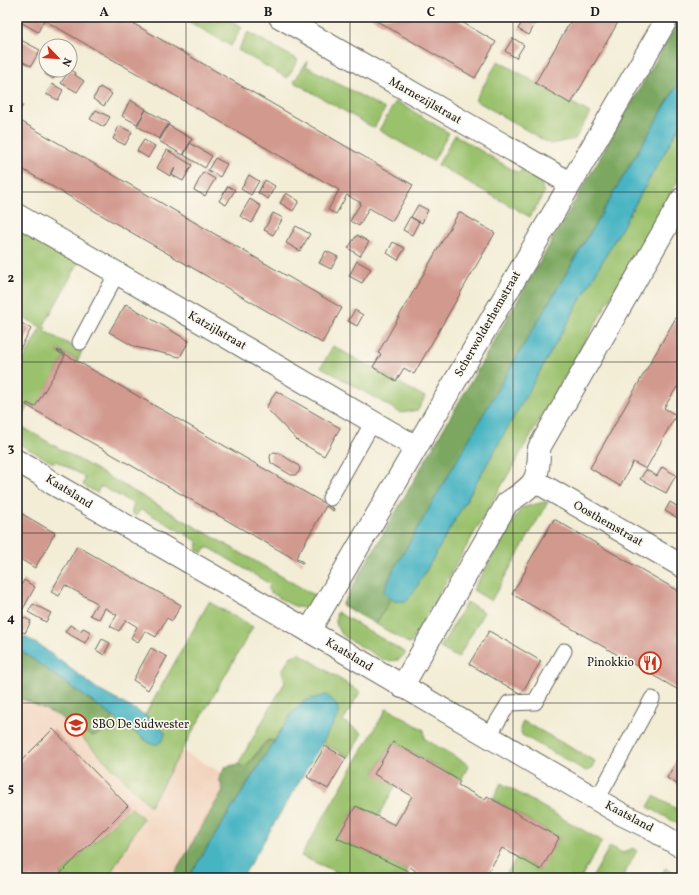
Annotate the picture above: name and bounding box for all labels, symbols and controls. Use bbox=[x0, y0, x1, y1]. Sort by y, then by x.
text: A bbox=[99, 4, 109, 22]
text: B bbox=[264, 4, 273, 22]
text: C bbox=[427, 4, 435, 22]
text: D bbox=[590, 4, 600, 22]
north arrow bbox=[38, 38, 78, 78]
text: N bbox=[57, 55, 74, 68]
street label: Marnezijlstraat bbox=[386, 74, 464, 128]
text: 1 bbox=[8, 100, 14, 118]
street label: Scherwolderhemstraat bbox=[451, 268, 525, 380]
text: 2 bbox=[8, 270, 15, 288]
street label: Katzijlstraat bbox=[185, 308, 249, 354]
text: 3 bbox=[8, 440, 15, 458]
street label: Kaatsland bbox=[42, 471, 96, 513]
street label: Oosthemstraat bbox=[570, 497, 646, 551]
text: 4 bbox=[7, 610, 15, 628]
street label: Kaatsland bbox=[322, 635, 376, 676]
restaurant icon: Pinokkio bbox=[637, 650, 663, 676]
place label: Pinokkio bbox=[587, 655, 634, 671]
school or university icon: SBO De Súdwester bbox=[63, 712, 89, 738]
place label: SBO De Súdwester bbox=[92, 717, 189, 733]
text: 5 bbox=[8, 780, 14, 798]
street label: Kaatsland bbox=[602, 798, 656, 837]

